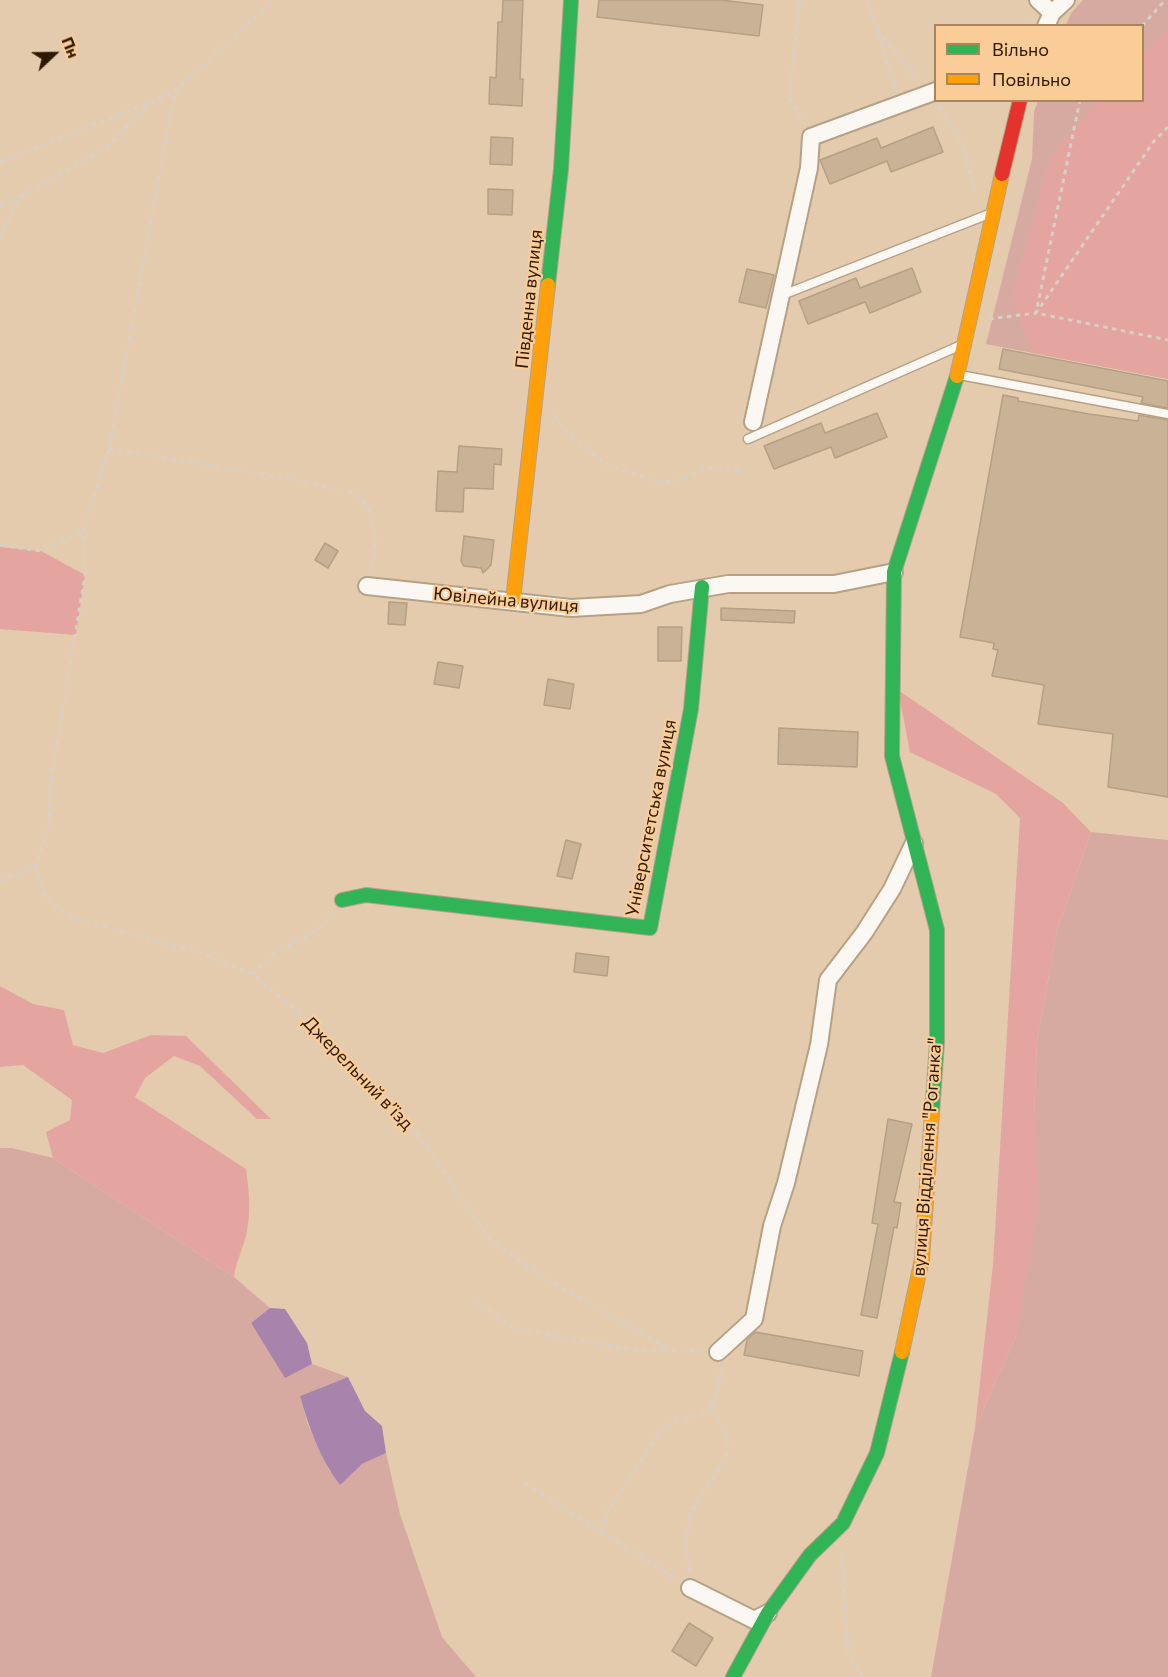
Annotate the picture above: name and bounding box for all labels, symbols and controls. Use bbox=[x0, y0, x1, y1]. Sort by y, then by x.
north arrow bbox=[24, 24, 84, 84]
legend bbox=[934, 24, 1144, 102]
text: Пн bbox=[58, 34, 84, 60]
text: Вільно bbox=[992, 38, 1049, 60]
text: Повільно bbox=[992, 68, 1071, 90]
street label: Південна вулиця bbox=[511, 228, 547, 370]
street label: Ювілейна вулиця bbox=[432, 583, 580, 617]
street label: Університетська вулиця bbox=[621, 718, 681, 918]
street label: Джерельний в’їзд bbox=[298, 1012, 418, 1134]
street label: вулиця Відділення "Роганка" bbox=[908, 1037, 946, 1277]

